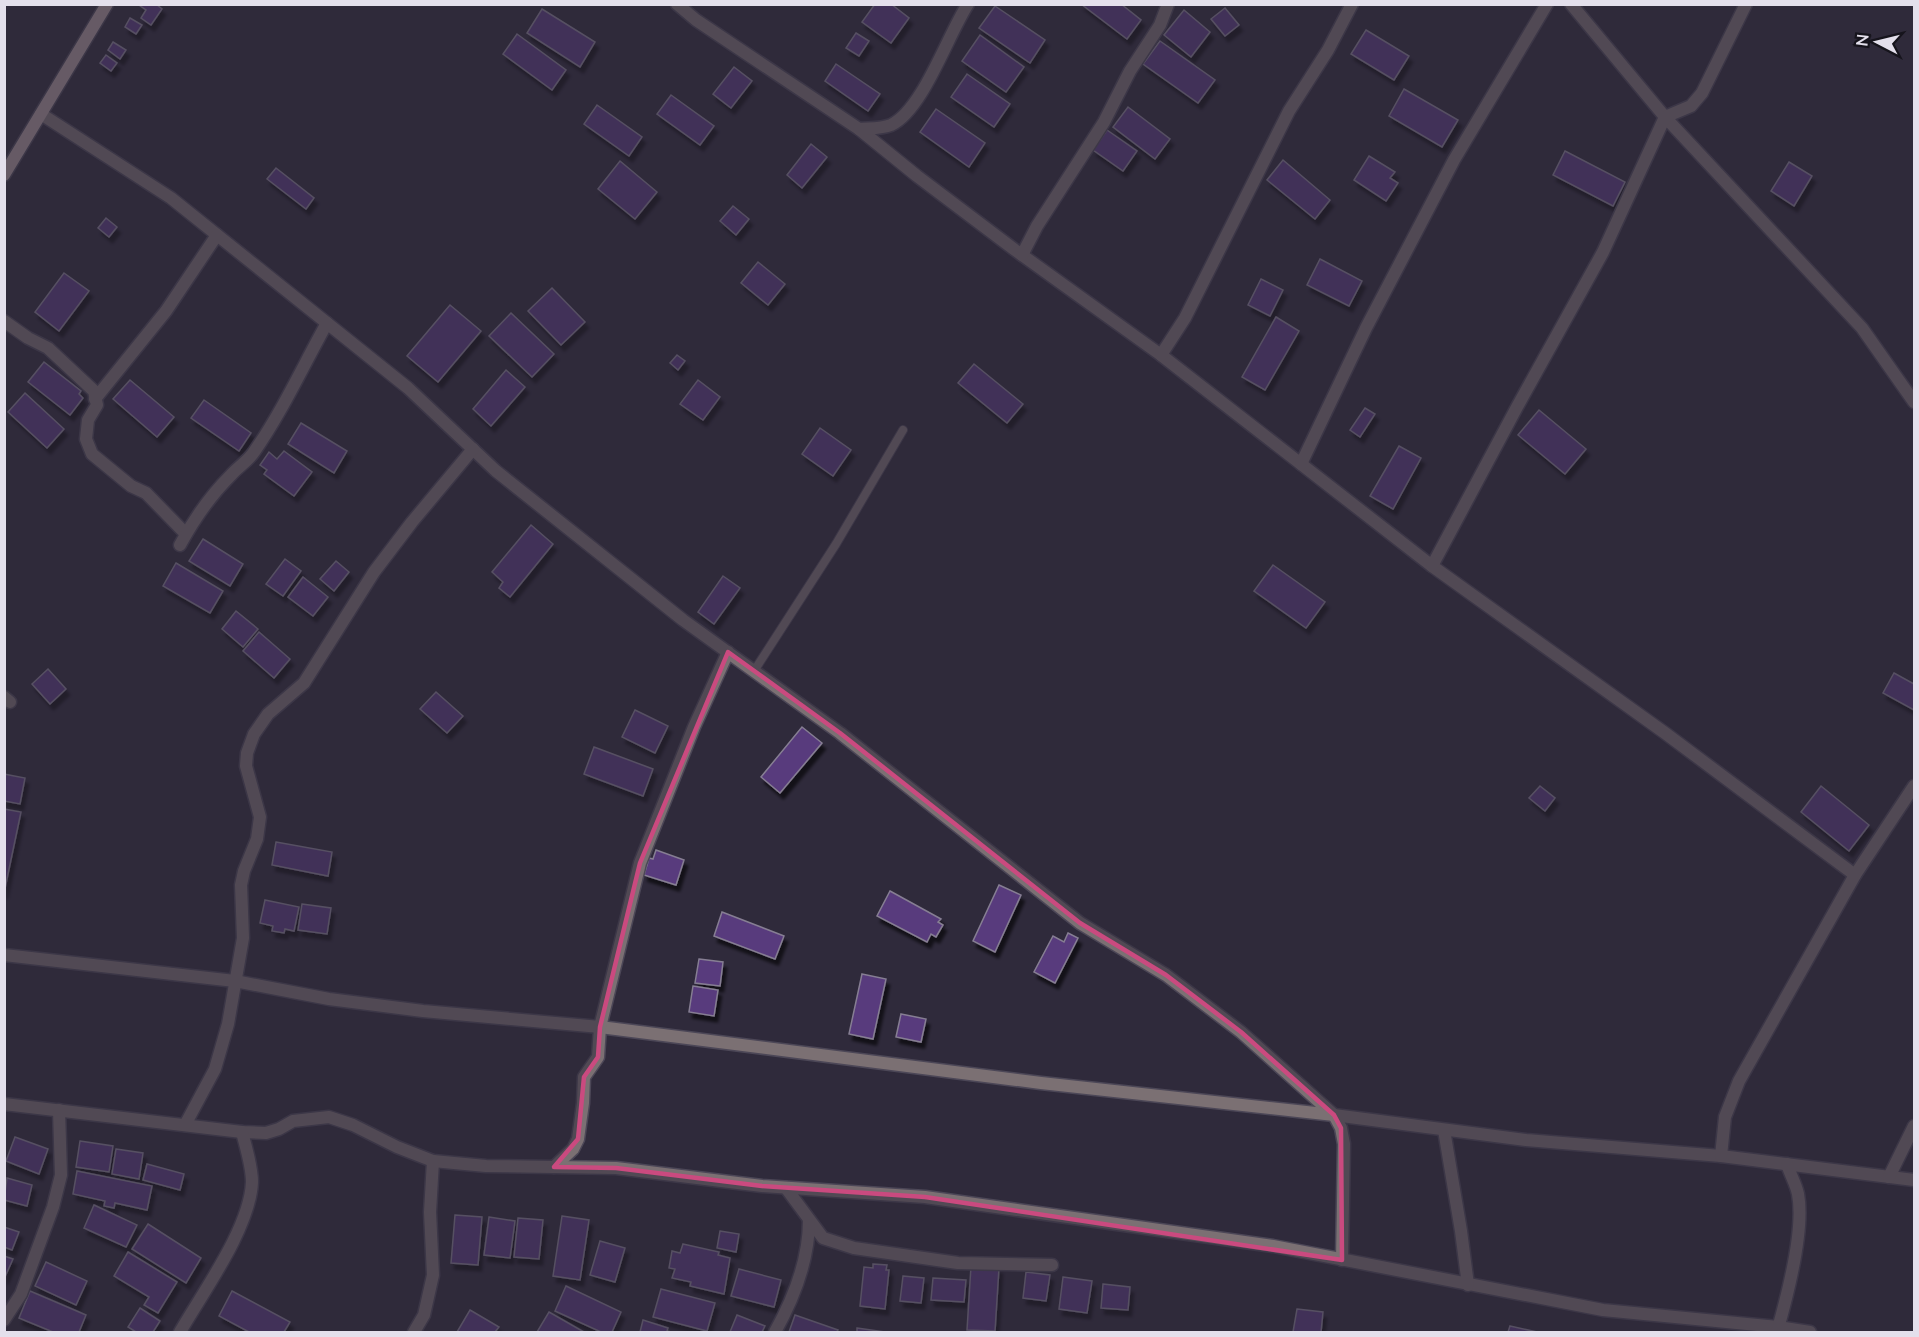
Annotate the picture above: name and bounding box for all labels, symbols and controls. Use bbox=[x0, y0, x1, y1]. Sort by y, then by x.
north arrow bbox=[1847, 12, 1907, 72]
text: N bbox=[1851, 33, 1872, 47]

